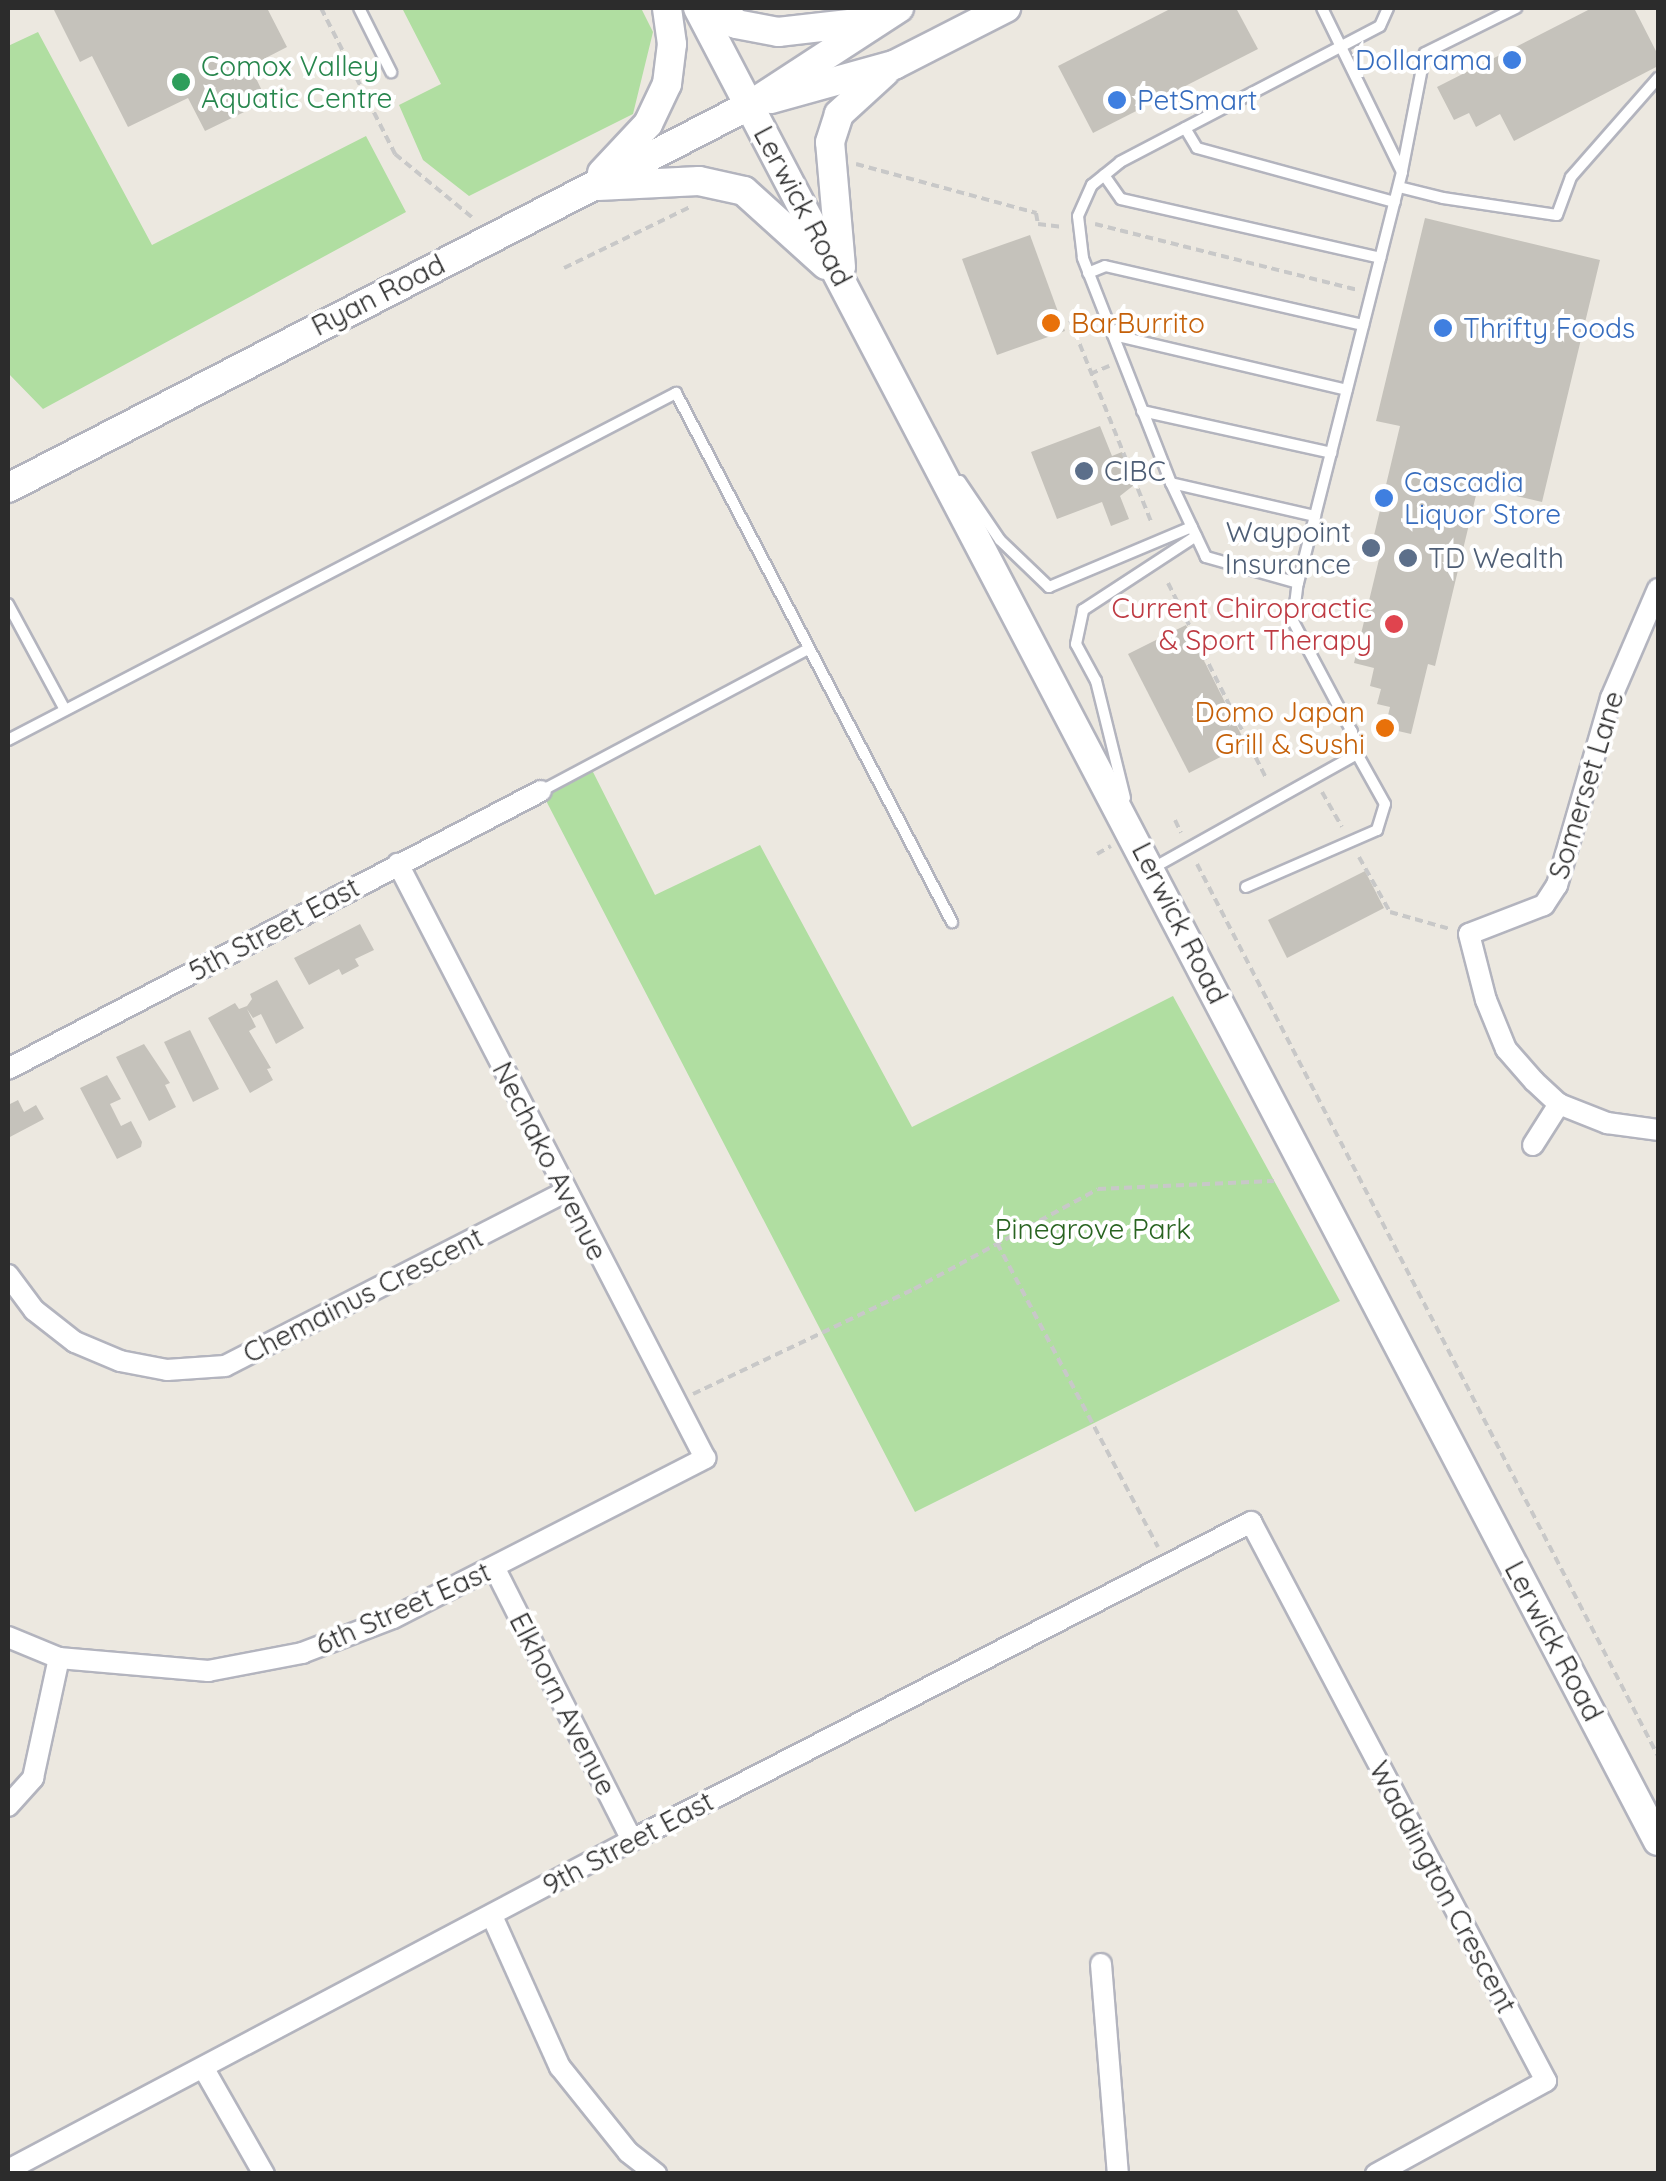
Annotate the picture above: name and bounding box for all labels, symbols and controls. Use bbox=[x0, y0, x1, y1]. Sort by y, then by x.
place label: Dollarama bbox=[1355, 43, 1492, 77]
place label: Comox Valley Aquatic Centre bbox=[201, 49, 392, 115]
marker: Dollarama bbox=[1501, 49, 1523, 71]
marker: Comox Valley Aquatic Centre bbox=[170, 71, 192, 93]
place label: PetSmart bbox=[1137, 83, 1257, 117]
marker: PetSmart bbox=[1106, 89, 1128, 111]
street label: Lerwick Road bbox=[747, 120, 859, 292]
street label: Ryan Road bbox=[306, 247, 450, 343]
place label: BarBurrito bbox=[1071, 306, 1205, 340]
place label: Thrifty Foods bbox=[1463, 311, 1635, 345]
marker: BarBurrito bbox=[1040, 312, 1062, 334]
marker: Thrifty Foods bbox=[1432, 317, 1454, 339]
place label: CIBC bbox=[1104, 454, 1166, 488]
marker: CIBC bbox=[1073, 460, 1095, 482]
place label: Cascadia Liquor Store bbox=[1404, 465, 1561, 531]
marker: Cascadia Liquor Store bbox=[1373, 487, 1395, 509]
place label: Waypoint Insurance bbox=[1225, 515, 1351, 581]
marker: Waypoint Insurance bbox=[1360, 537, 1382, 559]
place label: TD Wealth bbox=[1428, 541, 1564, 575]
marker: TD Wealth bbox=[1397, 547, 1419, 569]
place label: Current Chiropractic & Sport Therapy bbox=[1112, 591, 1372, 657]
marker: Current Chiropractic & Sport Therapy bbox=[1381, 611, 1407, 637]
street label: Somerset Lane bbox=[1541, 687, 1631, 883]
place label: Domo Japan Grill & Sushi bbox=[1195, 695, 1365, 761]
marker: Domo Japan Grill & Sushi bbox=[1374, 717, 1396, 739]
street label: Lerwick Road bbox=[1125, 837, 1235, 1009]
street label: 5th Street East bbox=[183, 870, 365, 988]
street label: Nechako Avenue bbox=[485, 1056, 615, 1266]
park label: Pinegrove Park bbox=[995, 1212, 1191, 1246]
street label: Chemainus Crescent bbox=[237, 1220, 489, 1370]
street label: 6th Street East bbox=[310, 1554, 496, 1662]
street label: Lerwick Road bbox=[1498, 1555, 1610, 1727]
street label: Elkhorn Avenue bbox=[503, 1607, 623, 1801]
street label: Waddington Crescent bbox=[1362, 1755, 1524, 2019]
street label: 9th Street East bbox=[537, 1784, 719, 1902]

